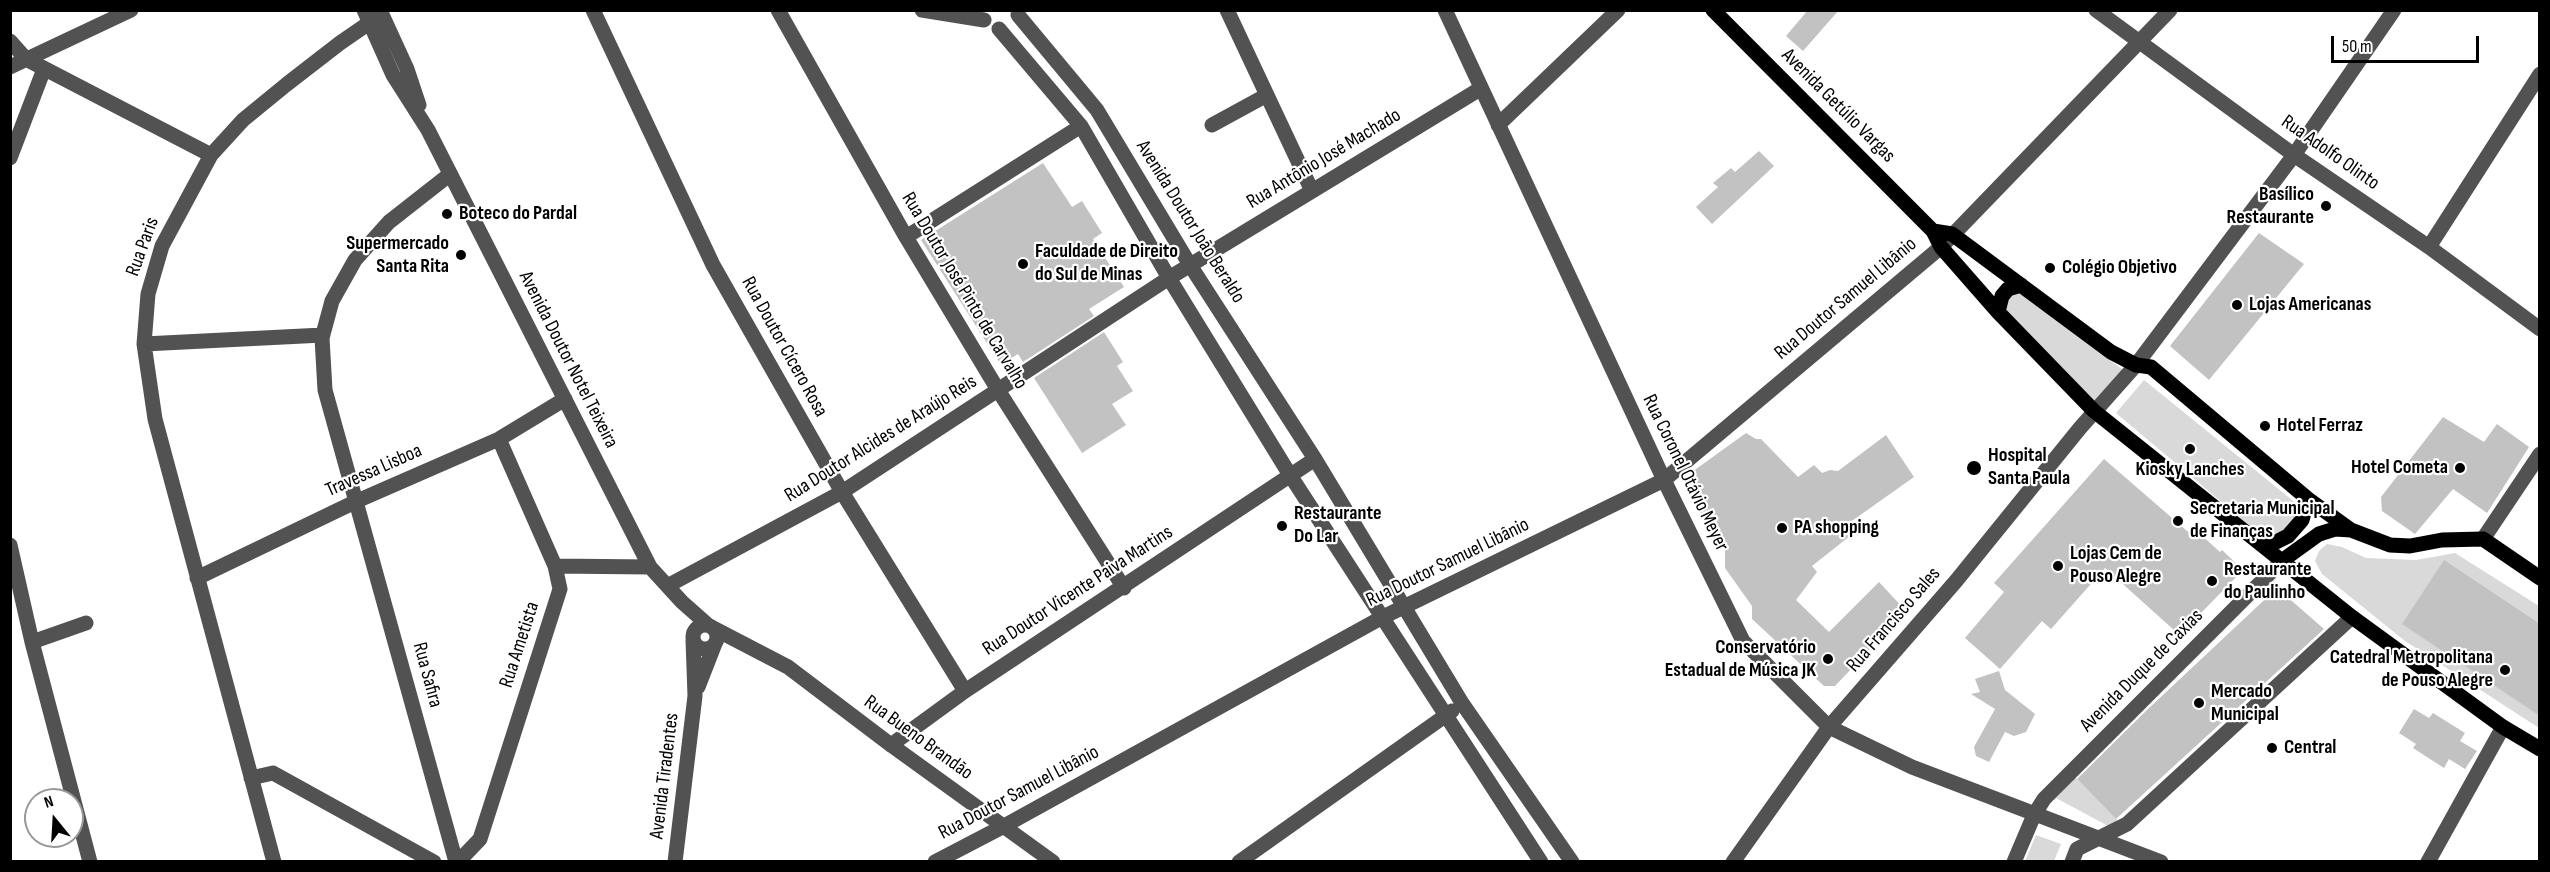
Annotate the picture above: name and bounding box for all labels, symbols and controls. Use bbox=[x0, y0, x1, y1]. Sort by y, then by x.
scale bar bbox=[2334, 24, 2482, 62]
text: 50 m bbox=[2342, 36, 2372, 57]
street label: Avenida Getúlio Vargas bbox=[1776, 44, 1900, 168]
street label: Rua Antônio José Machado bbox=[1243, 104, 1405, 214]
street label: Rua Adolfo Olinto bbox=[2276, 110, 2384, 196]
street label: Avenida Doutor João Beraldo bbox=[1130, 136, 1250, 308]
place label: Basílico Restaurante bbox=[2227, 183, 2314, 230]
street label: Rua Doutor José Pinto de Carvalho bbox=[896, 188, 1032, 394]
marker: Basílico Restaurante bbox=[2319, 199, 2333, 213]
place label: Boteco do Pardal bbox=[459, 202, 577, 226]
marker: Boteco do Pardal bbox=[440, 207, 454, 221]
street label: Rua Paris bbox=[121, 214, 165, 280]
place label: Supermercado Santa Rita bbox=[346, 232, 449, 279]
street label: Rua Doutor Samuel Libânio bbox=[1770, 233, 1922, 365]
place label: Faculdade de Direito do Sul de Minas bbox=[1035, 240, 1178, 287]
marker: Supermercado Santa Rita bbox=[454, 248, 468, 262]
place label: Colégio Objetivo bbox=[2062, 256, 2177, 280]
marker: Faculdade de Direito do Sul de Minas bbox=[1016, 257, 1030, 271]
marker: Colégio Objetivo bbox=[2043, 261, 2057, 275]
street label: Avenida Doutor Notel Teixeira bbox=[513, 268, 623, 452]
street label: Rua Doutor Cícero Rosa bbox=[736, 273, 832, 421]
place label: Lojas Americanas bbox=[2249, 293, 2371, 317]
marker: Lojas Americanas bbox=[2230, 298, 2244, 312]
street label: Rua Doutor Alcides de Araújo Reis bbox=[780, 370, 982, 508]
street label: Rua Coronel Otávio Meyer bbox=[1637, 391, 1733, 555]
place label: Hotel Ferraz bbox=[2277, 414, 2363, 438]
marker: Hotel Ferraz bbox=[2258, 419, 2272, 433]
street label: Travessa Lisboa bbox=[322, 439, 426, 503]
marker: Kiosky Lanches bbox=[2183, 442, 2197, 456]
place label: Hospital Santa Paula bbox=[1988, 444, 2070, 491]
place label: Hotel Cometa bbox=[2351, 456, 2448, 480]
place label: Kiosky Lanches bbox=[2136, 458, 2244, 482]
marker: Hospital Santa Paula bbox=[1965, 459, 1983, 477]
marker: Hotel Cometa bbox=[2453, 461, 2467, 475]
place label: Secretaria Municipal de Finanças bbox=[2190, 497, 2334, 544]
place label: Restaurante Do Lar bbox=[1294, 502, 1381, 549]
street label: Rua Doutor Samuel Libânio bbox=[1363, 513, 1533, 613]
marker: Secretaria Municipal de Finanças bbox=[2171, 514, 2185, 528]
place label: PA shopping bbox=[1794, 516, 1879, 540]
marker: Restaurante Do Lar bbox=[1275, 519, 1289, 533]
street label: Rua Doutor Vicente Paiva Martins bbox=[978, 521, 1178, 661]
marker: PA shopping bbox=[1775, 521, 1789, 535]
place label: Lojas Cem de Pouso Alegre bbox=[2070, 542, 2162, 589]
place label: Restaurante do Paulinho bbox=[2224, 558, 2311, 605]
marker: Lojas Cem de Pouso Alegre bbox=[2051, 559, 2065, 573]
street label: Rua Francisco Sales bbox=[1842, 563, 1946, 677]
marker: Restaurante do Paulinho bbox=[2205, 574, 2219, 588]
street label: Rua Ametista bbox=[495, 599, 545, 691]
street label: Avenida Duque de Caxias bbox=[2075, 604, 2209, 738]
place label: Conservatório Estadual de Música JK bbox=[1665, 636, 1816, 683]
street label: Rua Safira bbox=[407, 640, 447, 710]
place label: Catedral Metropolitana de Pouso Alegre bbox=[2330, 646, 2493, 693]
marker: Conservatório Estadual de Música JK bbox=[1821, 652, 1835, 666]
marker: Catedral Metropolitana de Pouso Alegre bbox=[2498, 663, 2512, 677]
place label: Mercado Municipal bbox=[2211, 680, 2279, 727]
street label: Rua Bueno Brandão bbox=[859, 690, 977, 786]
marker: Mercado Municipal bbox=[2192, 696, 2206, 710]
street label: Avenida Tiradentes bbox=[645, 712, 685, 840]
place label: Central bbox=[2284, 736, 2336, 760]
street label: Rua Doutor Samuel Libânio bbox=[935, 741, 1103, 845]
marker: Central bbox=[2265, 741, 2279, 755]
north arrow bbox=[24, 788, 84, 848]
text: N bbox=[42, 792, 56, 813]

